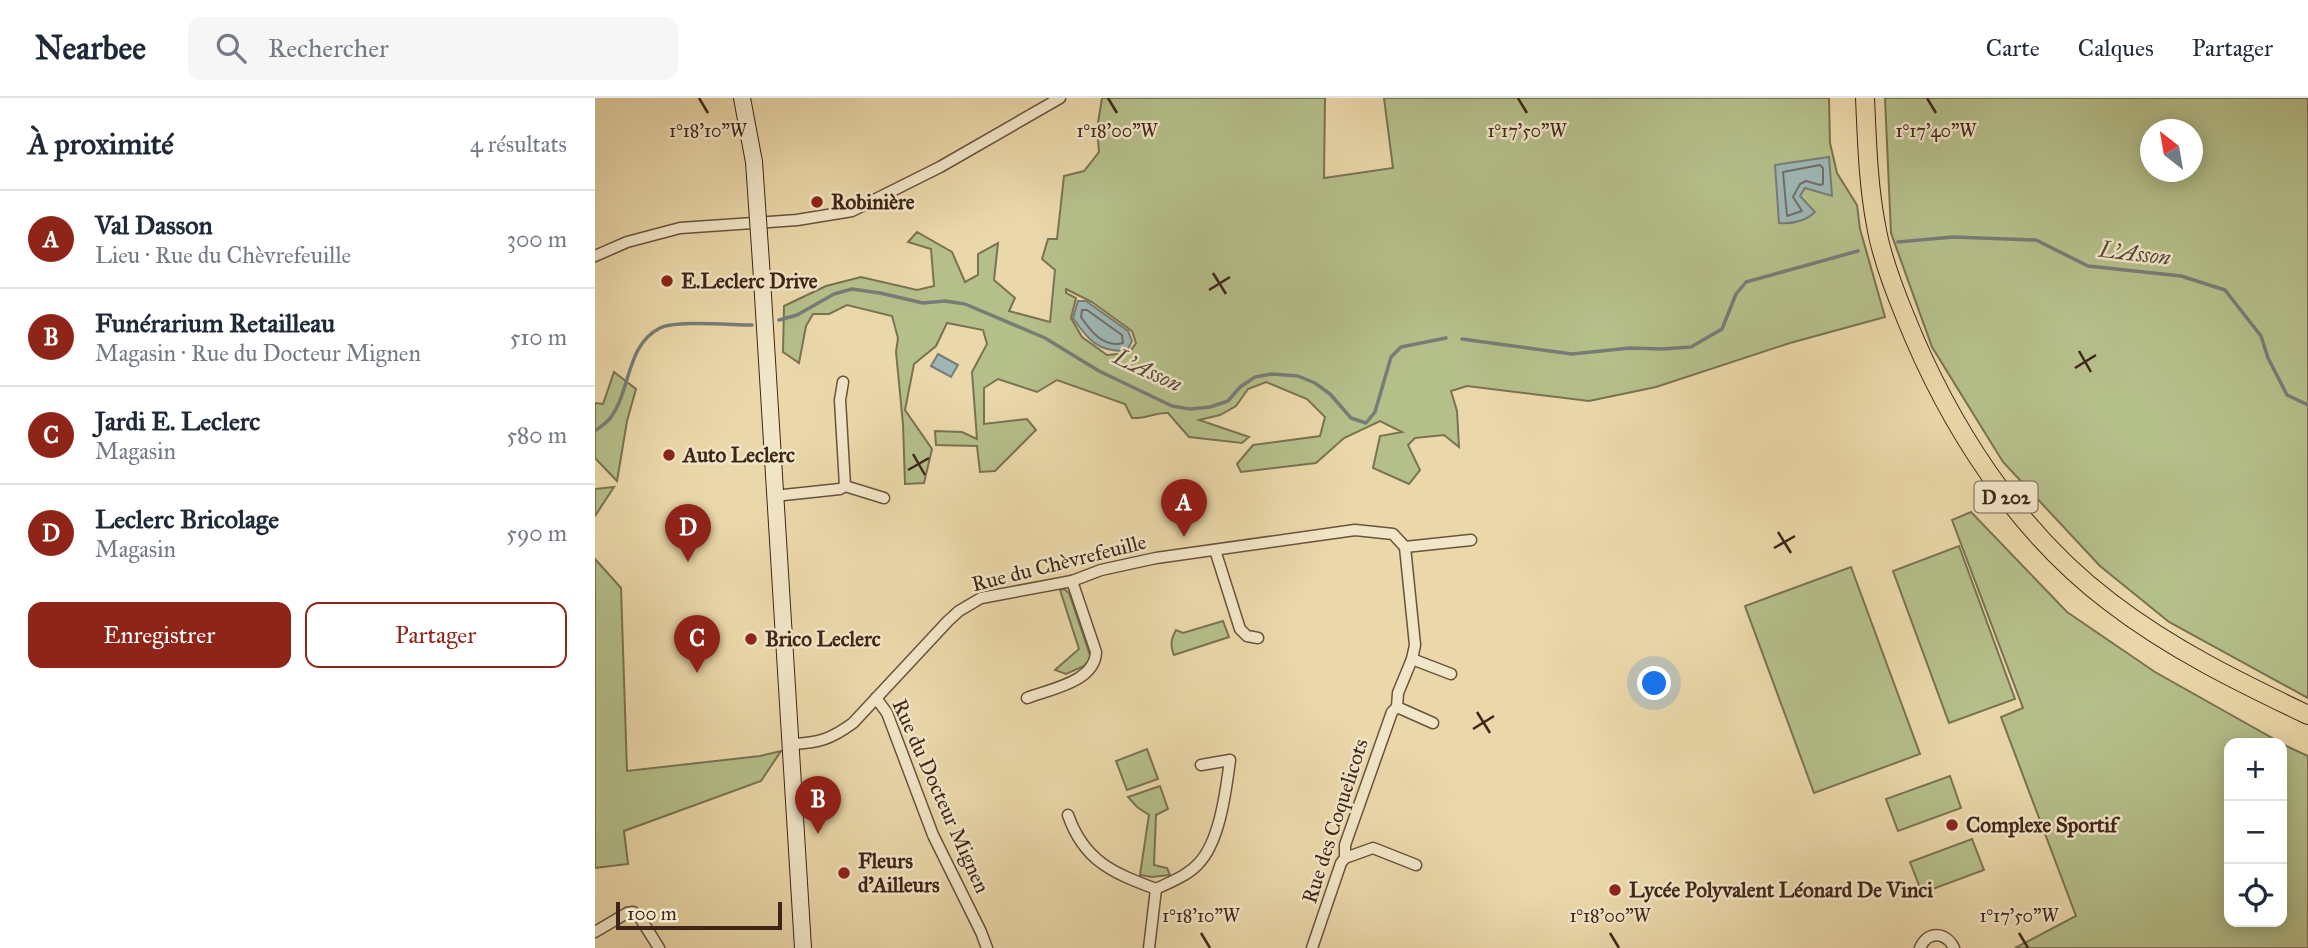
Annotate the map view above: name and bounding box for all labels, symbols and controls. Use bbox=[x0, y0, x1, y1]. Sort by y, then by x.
search box bbox=[188, 17, 678, 80]
text: Nearbee bbox=[35, 28, 146, 68]
icon: search bbox=[212, 29, 250, 67]
text: Rechercher bbox=[268, 32, 389, 64]
text: Carte bbox=[1986, 33, 2040, 63]
text: Calques bbox=[2078, 33, 2154, 63]
text: Partager bbox=[2192, 33, 2273, 63]
north arrow bbox=[2140, 119, 2203, 182]
text: 1°18'10"W bbox=[669, 120, 748, 142]
text: 1°18'00"W bbox=[1076, 120, 1159, 142]
text: 1°17'50"W bbox=[1487, 120, 1567, 142]
text: 1°17'40"W bbox=[1896, 120, 1977, 142]
text: À proximité bbox=[28, 126, 174, 162]
text: 4 résultats bbox=[470, 130, 567, 158]
place label: Robinière bbox=[831, 189, 915, 215]
marker: Robinière bbox=[809, 194, 825, 210]
text: Val Dasson bbox=[95, 209, 213, 241]
text: A bbox=[43, 225, 59, 253]
text: 300 m bbox=[507, 225, 567, 253]
water label: L'Asson bbox=[2097, 235, 2172, 271]
text: Lieu · Rue du Chèvrefeuille bbox=[95, 241, 351, 269]
place label: E.Leclerc Drive bbox=[681, 268, 818, 294]
marker: E.Leclerc Drive bbox=[659, 273, 675, 289]
text: Funérarium Retailleau bbox=[95, 307, 335, 339]
text: B bbox=[43, 323, 59, 351]
text: 510 m bbox=[510, 323, 567, 351]
text: Magasin · Rue du Docteur Mignen bbox=[95, 339, 421, 367]
water label: L'Asson bbox=[1109, 342, 1187, 398]
text: Jardi E. Leclerc bbox=[95, 405, 260, 437]
text: C bbox=[43, 421, 59, 449]
text: 580 m bbox=[506, 421, 567, 449]
text: Magasin bbox=[95, 437, 176, 465]
place label: Auto Leclerc bbox=[681, 442, 795, 468]
marker: Auto Leclerc bbox=[661, 447, 677, 463]
pin: A bbox=[1161, 479, 1207, 537]
road number: D 202 bbox=[1975, 482, 2037, 512]
text: Leclerc Bricolage bbox=[95, 503, 279, 535]
pin: D bbox=[665, 504, 711, 562]
text: D bbox=[42, 519, 60, 547]
text: 590 m bbox=[506, 519, 567, 547]
street label: Rue du Chèvrefeuille bbox=[969, 529, 1149, 597]
text: Magasin bbox=[95, 535, 176, 563]
button: Enregistrer bbox=[28, 602, 291, 668]
button: Partager bbox=[305, 602, 567, 668]
pin: C bbox=[674, 615, 720, 673]
place label: Brico Leclerc bbox=[765, 626, 881, 652]
marker: Brico Leclerc bbox=[743, 631, 759, 647]
your location bbox=[1637, 666, 1671, 700]
street label: Rue du Docteur Mignen bbox=[886, 695, 996, 897]
street label: Rue des Coquelicots bbox=[1296, 735, 1374, 907]
map controls bbox=[2224, 738, 2287, 927]
button: + bbox=[2224, 738, 2287, 801]
pin: B bbox=[795, 776, 841, 834]
button: − bbox=[2224, 801, 2287, 864]
place label: Complexe Sportif bbox=[1966, 812, 2121, 838]
marker: Complexe Sportif bbox=[1944, 817, 1960, 833]
place label: Fleurs d'Ailleurs bbox=[858, 848, 940, 898]
button: locate bbox=[2224, 864, 2287, 927]
marker: Fleurs d'Ailleurs bbox=[836, 865, 852, 881]
place label: Lycée Polyvalent Léonard De Vinci bbox=[1629, 877, 1933, 903]
marker: Lycée Polyvalent Léonard De Vinci bbox=[1607, 882, 1623, 898]
scale bar bbox=[616, 899, 782, 931]
text: 100 m bbox=[627, 902, 677, 925]
text: 1°18'10"W bbox=[1162, 905, 1241, 927]
text: 1°18'00"W bbox=[1569, 905, 1652, 927]
text: 1°17'50"W bbox=[1979, 905, 2059, 927]

